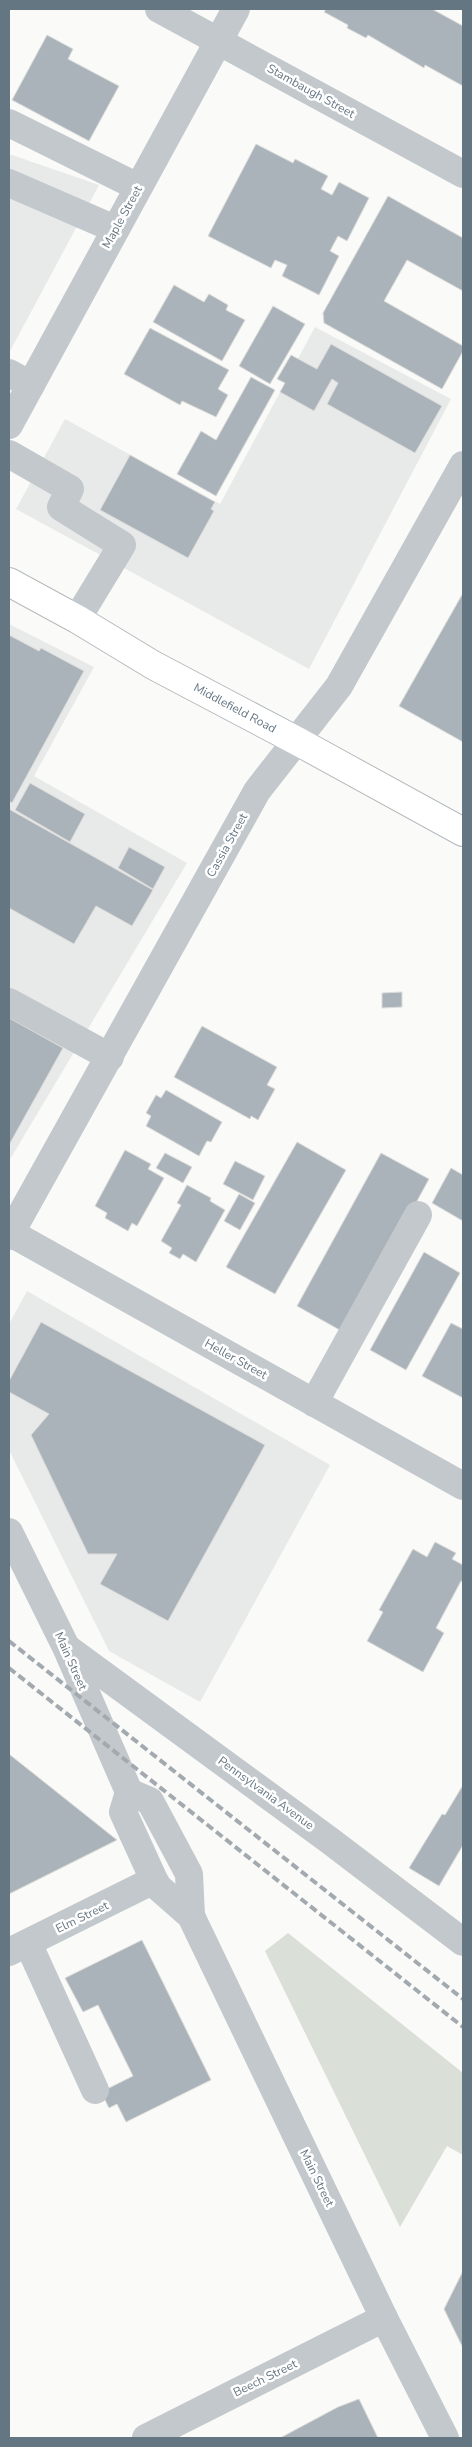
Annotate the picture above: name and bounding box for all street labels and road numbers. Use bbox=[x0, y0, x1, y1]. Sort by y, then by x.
street label: Stambaugh Street bbox=[264, 60, 358, 122]
street label: Maple Street bbox=[98, 182, 146, 251]
street label: Middlefield Road bbox=[191, 679, 279, 737]
street label: Cassia Street bbox=[203, 809, 252, 880]
street label: Heller Street bbox=[202, 1335, 271, 1383]
street label: Main Street bbox=[51, 1629, 91, 1693]
street label: Pennsylvania Avenue bbox=[215, 1753, 317, 1833]
street label: Elm Street bbox=[53, 1897, 112, 1937]
street label: Main Street bbox=[296, 2147, 338, 2210]
street label: Beech Street bbox=[230, 2355, 300, 2400]

